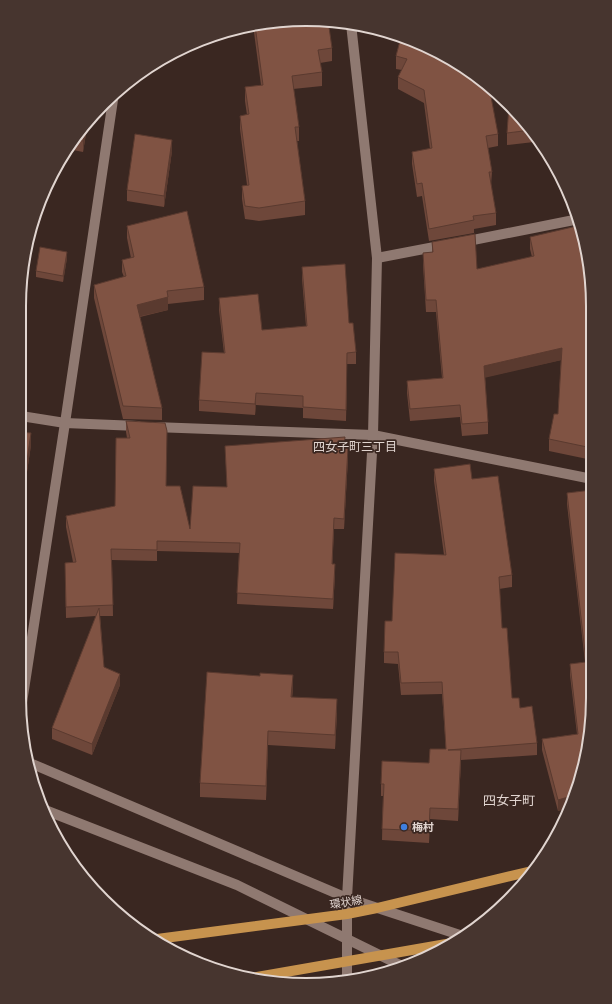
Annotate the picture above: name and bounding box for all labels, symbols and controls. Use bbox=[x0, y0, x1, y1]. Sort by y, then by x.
district label: 四女子町三丁目 bbox=[313, 440, 397, 454]
district label: 四女子町 bbox=[483, 793, 535, 808]
place label: 梅村 bbox=[412, 821, 434, 834]
marker: 梅村 bbox=[399, 822, 409, 832]
street label: 環状線 bbox=[329, 893, 363, 912]

